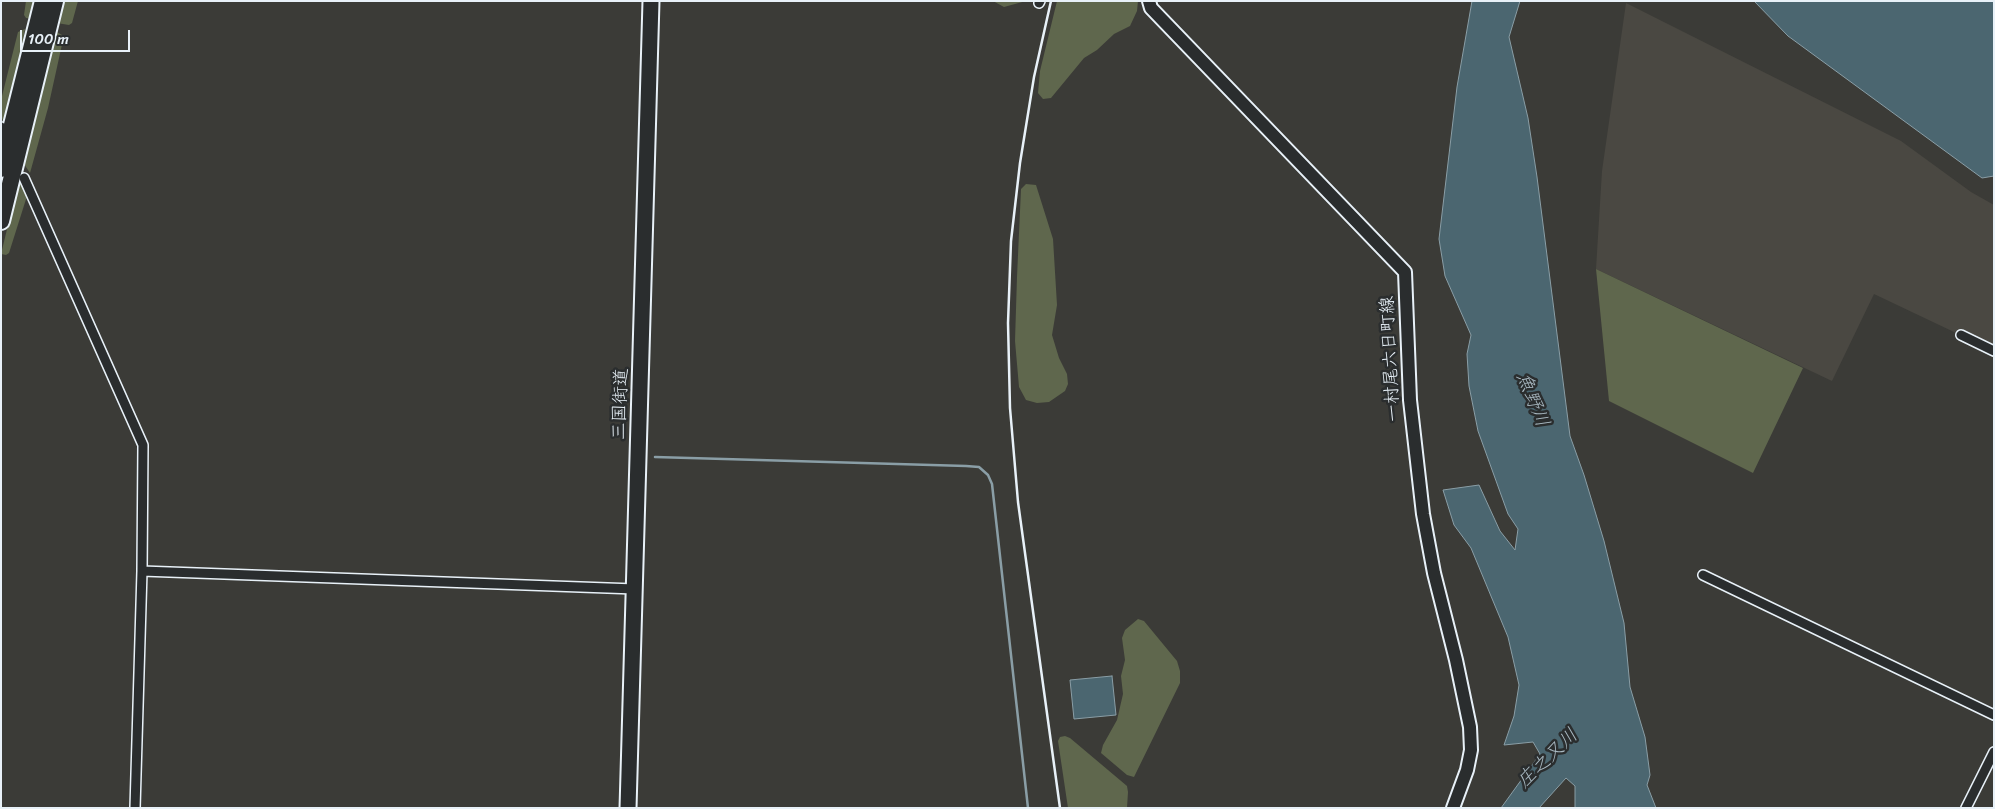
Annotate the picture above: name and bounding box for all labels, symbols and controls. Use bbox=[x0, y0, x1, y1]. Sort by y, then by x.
scale bar bbox=[22, 20, 132, 52]
text: 100 m bbox=[28, 26, 69, 52]
street label: 一村尾六日町線 bbox=[1377, 296, 1405, 422]
street label: 三国街道 bbox=[609, 368, 633, 440]
water label: 魚野川 bbox=[1511, 369, 1553, 431]
water label: 庄之又川 bbox=[1513, 724, 1583, 794]

